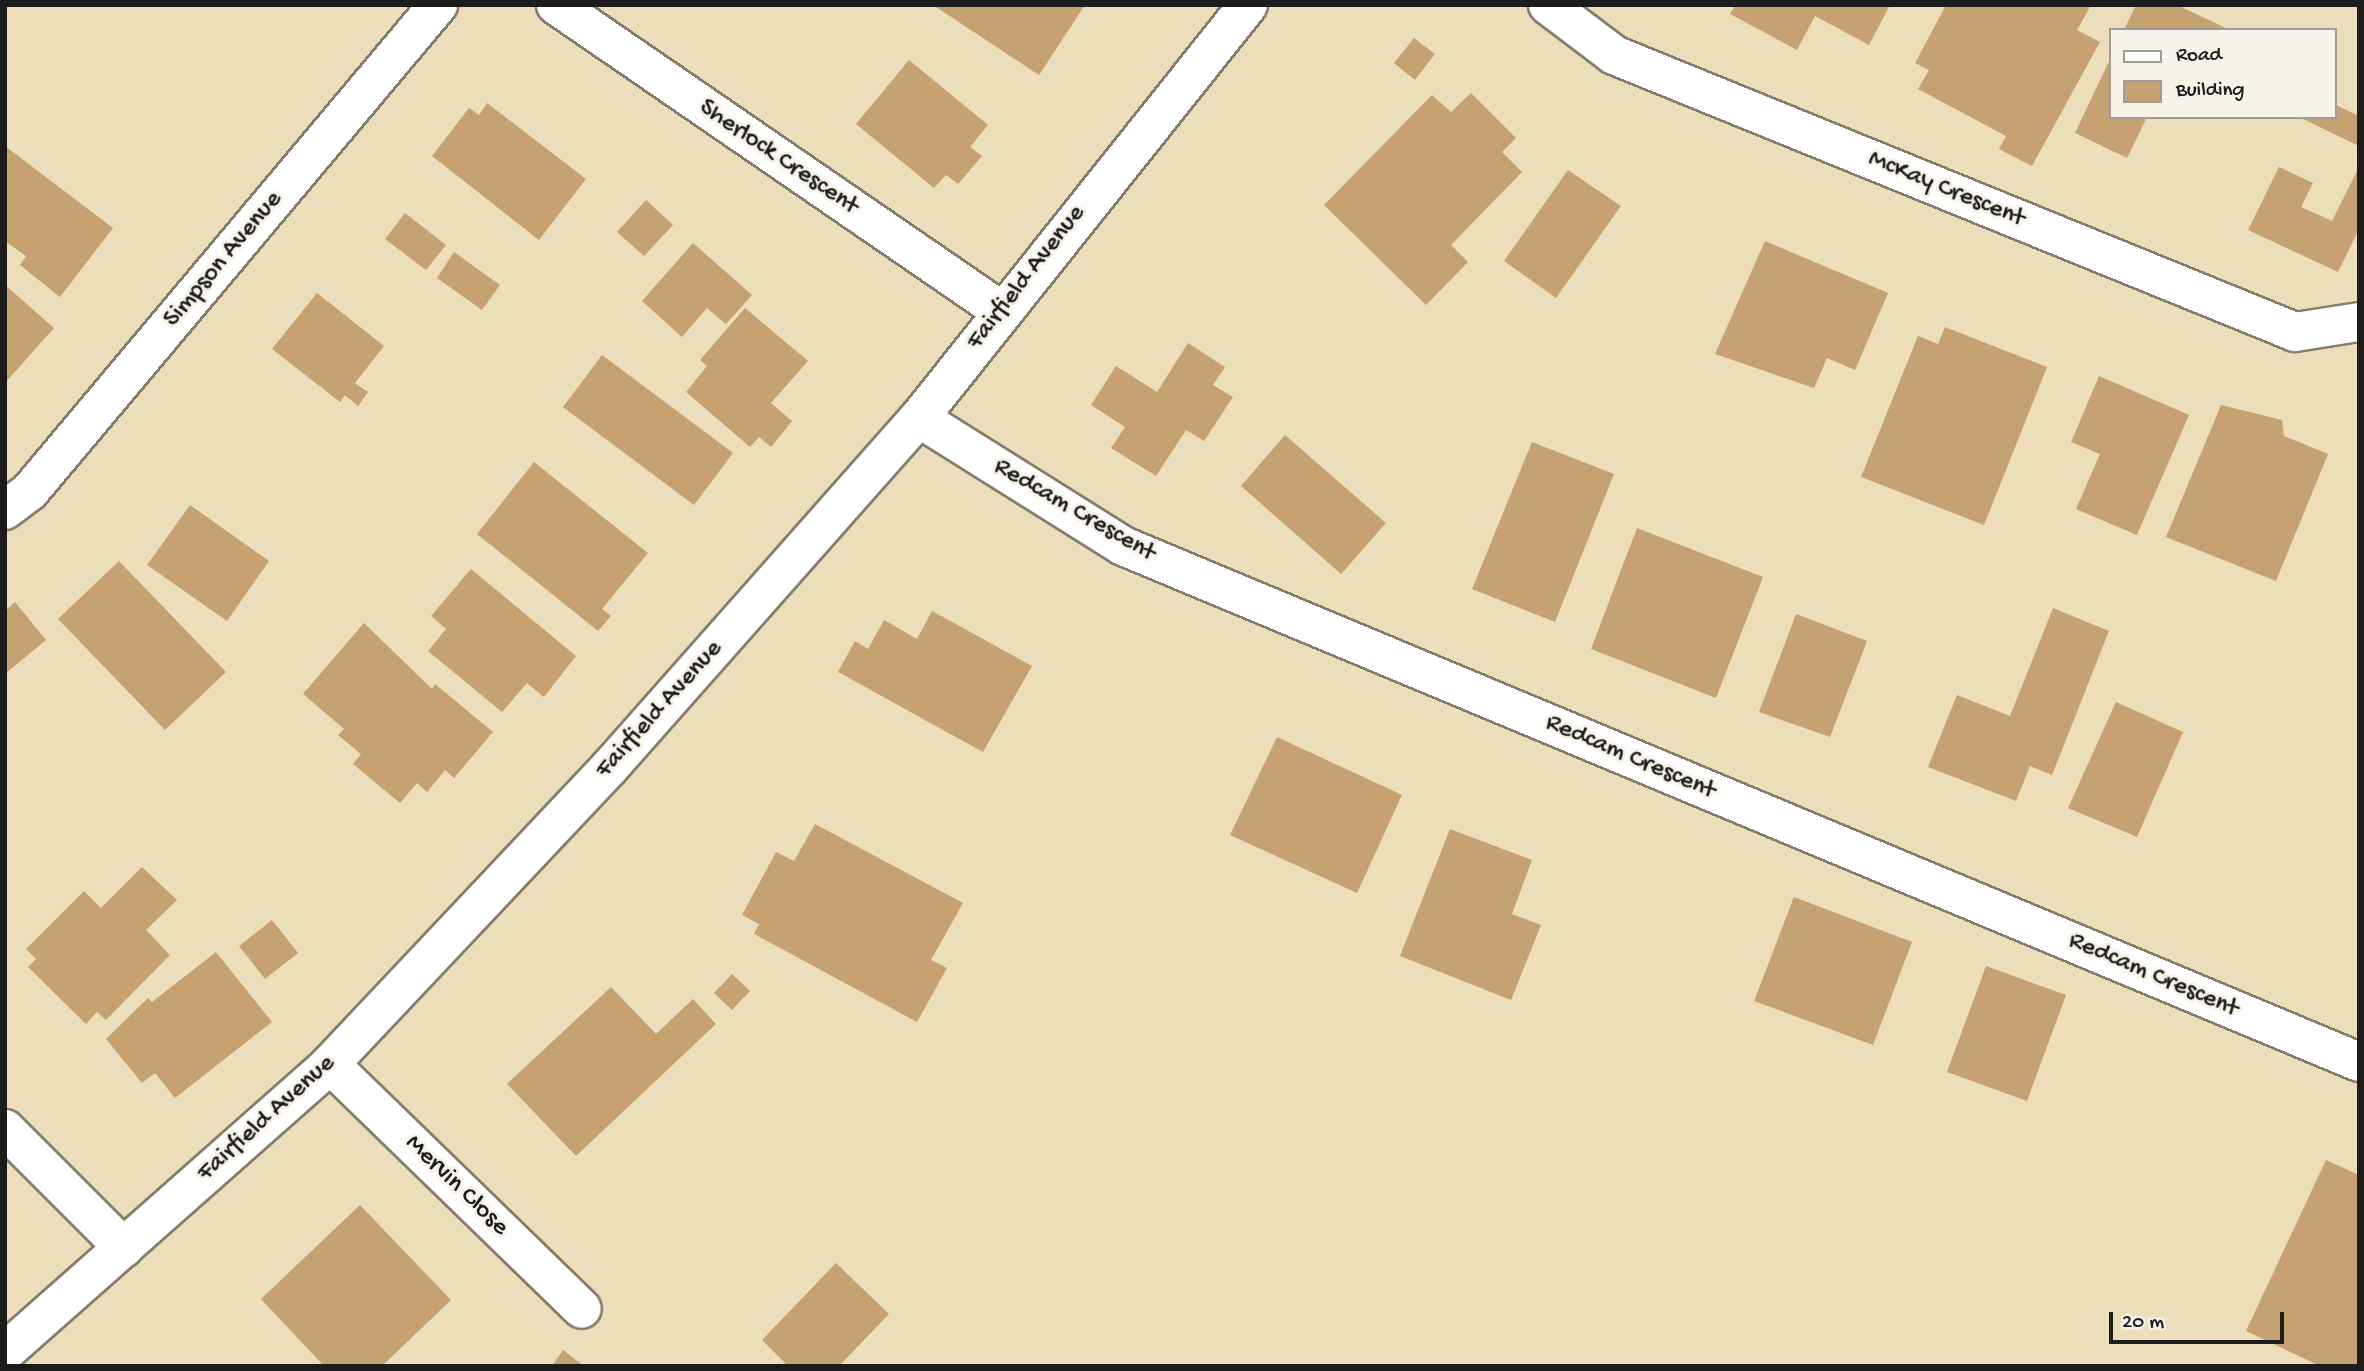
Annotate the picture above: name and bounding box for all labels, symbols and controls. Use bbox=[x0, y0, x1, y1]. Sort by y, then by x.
legend bbox=[2108, 28, 2336, 119]
text: Road bbox=[2176, 44, 2222, 69]
text: Building bbox=[2176, 79, 2245, 104]
street label: Sherlock Crescent bbox=[692, 93, 864, 223]
street label: McKay Crescent bbox=[1863, 144, 2029, 236]
street label: Simpson Avenue bbox=[158, 185, 290, 335]
street label: Fairfield Avenue bbox=[961, 199, 1093, 357]
street label: Redcam Crescent bbox=[988, 452, 1160, 570]
street label: Fairfield Avenue bbox=[590, 635, 730, 785]
street label: Redcam Crescent bbox=[1540, 708, 1720, 808]
street label: Redcam Crescent bbox=[2063, 926, 2243, 1026]
street label: Fairfield Avenue bbox=[192, 1049, 342, 1189]
street label: Mervin Close bbox=[397, 1129, 515, 1243]
scale bar bbox=[2112, 1298, 2287, 1342]
text: 20 m bbox=[2122, 1311, 2164, 1336]

